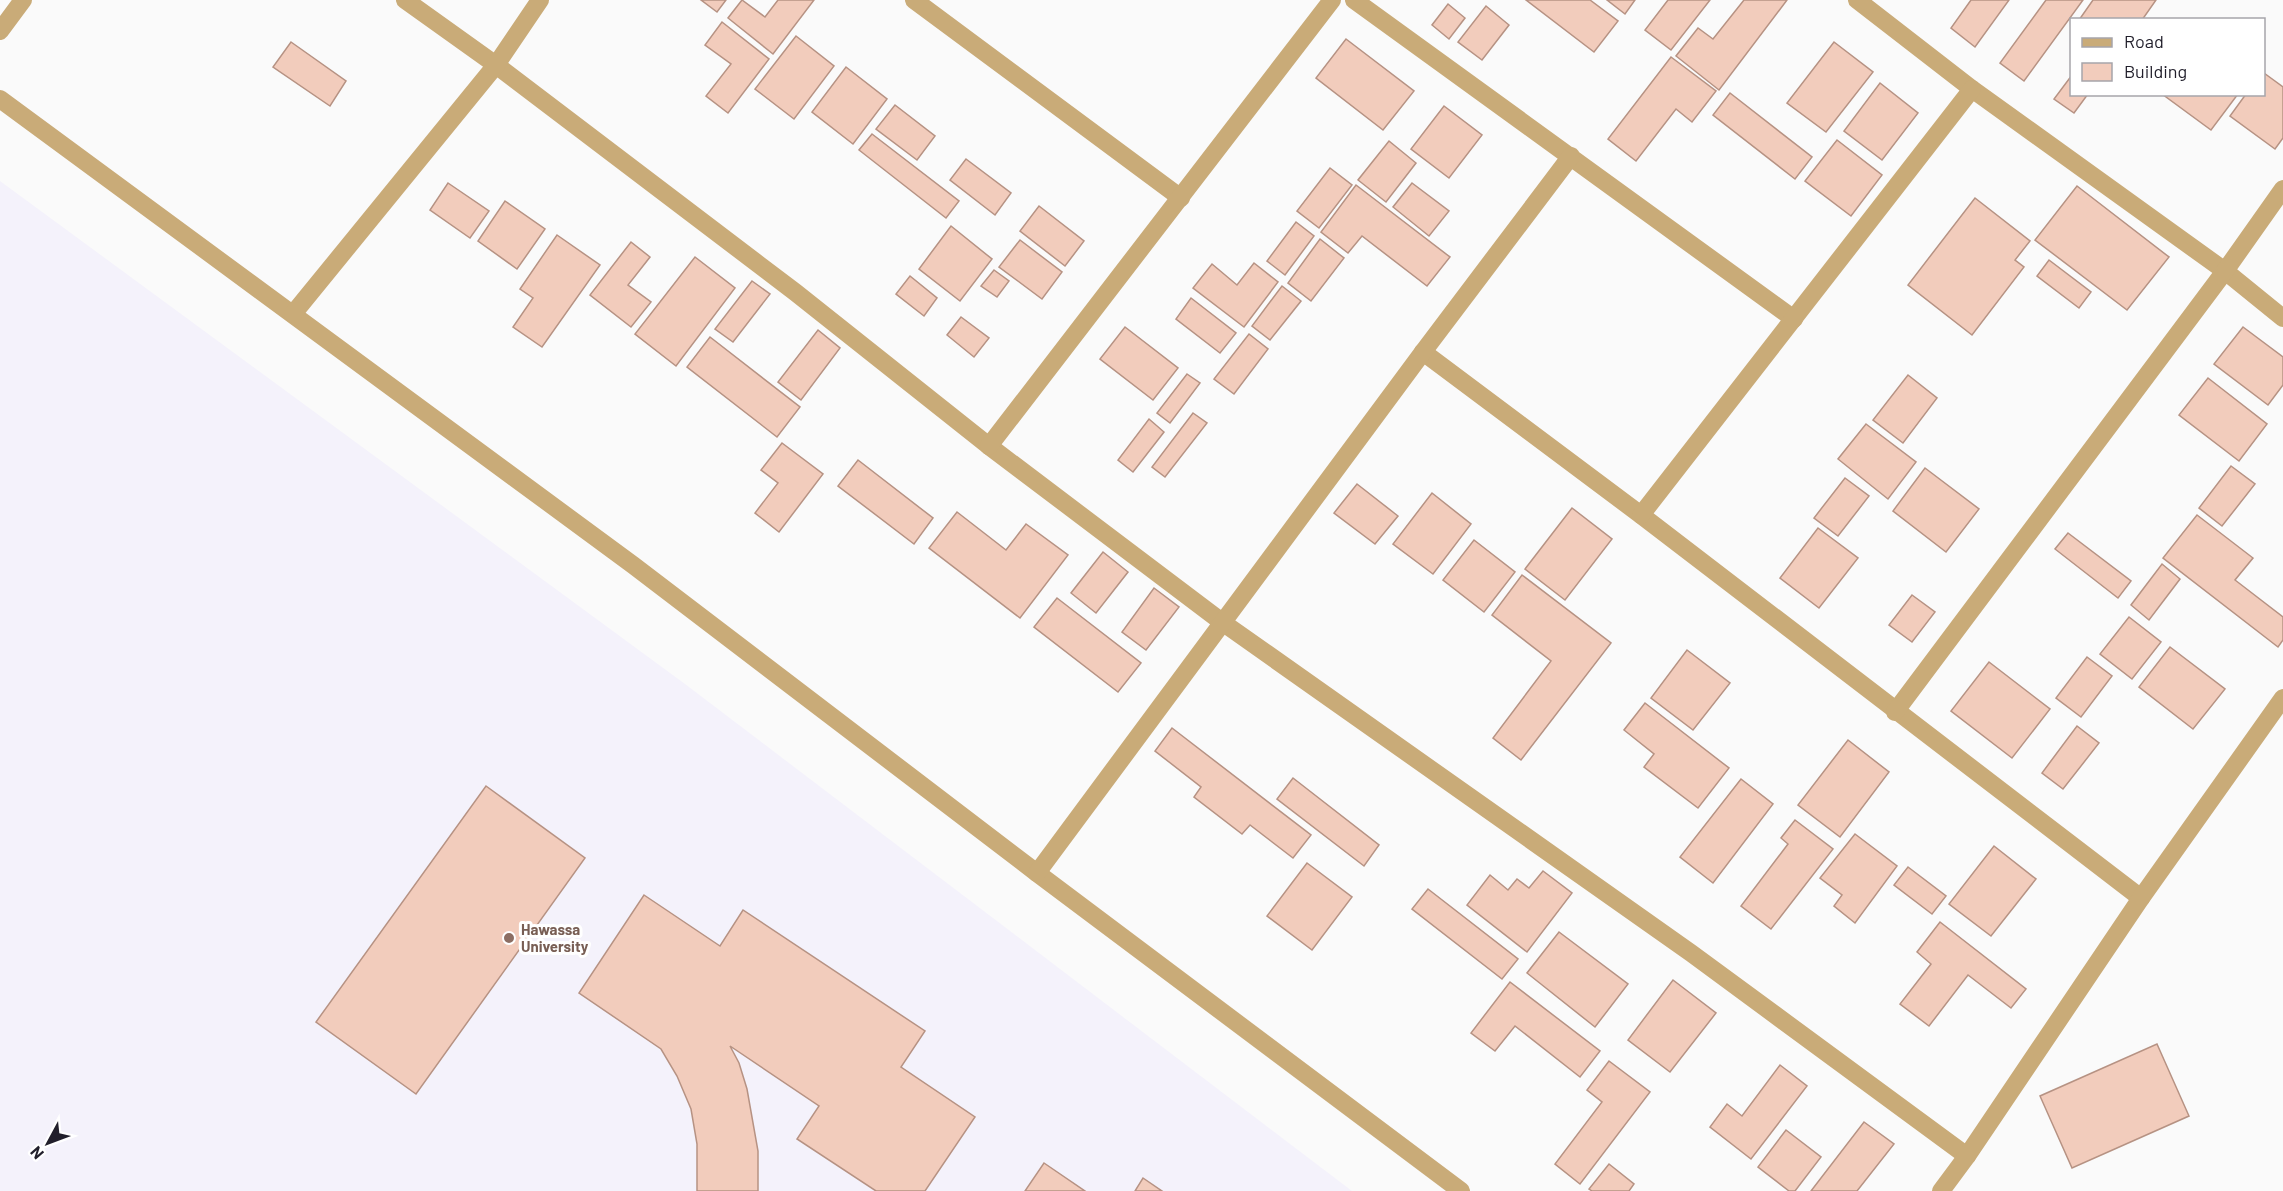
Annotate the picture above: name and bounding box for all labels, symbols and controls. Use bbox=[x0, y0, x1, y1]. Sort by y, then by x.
legend bbox=[2070, 18, 2265, 96]
text: Road bbox=[2124, 30, 2164, 52]
text: Building bbox=[2124, 60, 2187, 82]
place label: Hawassa University bbox=[521, 920, 589, 955]
marker: Hawassa University bbox=[502, 931, 516, 945]
north arrow bbox=[18, 1113, 78, 1173]
text: N bbox=[26, 1143, 47, 1163]

